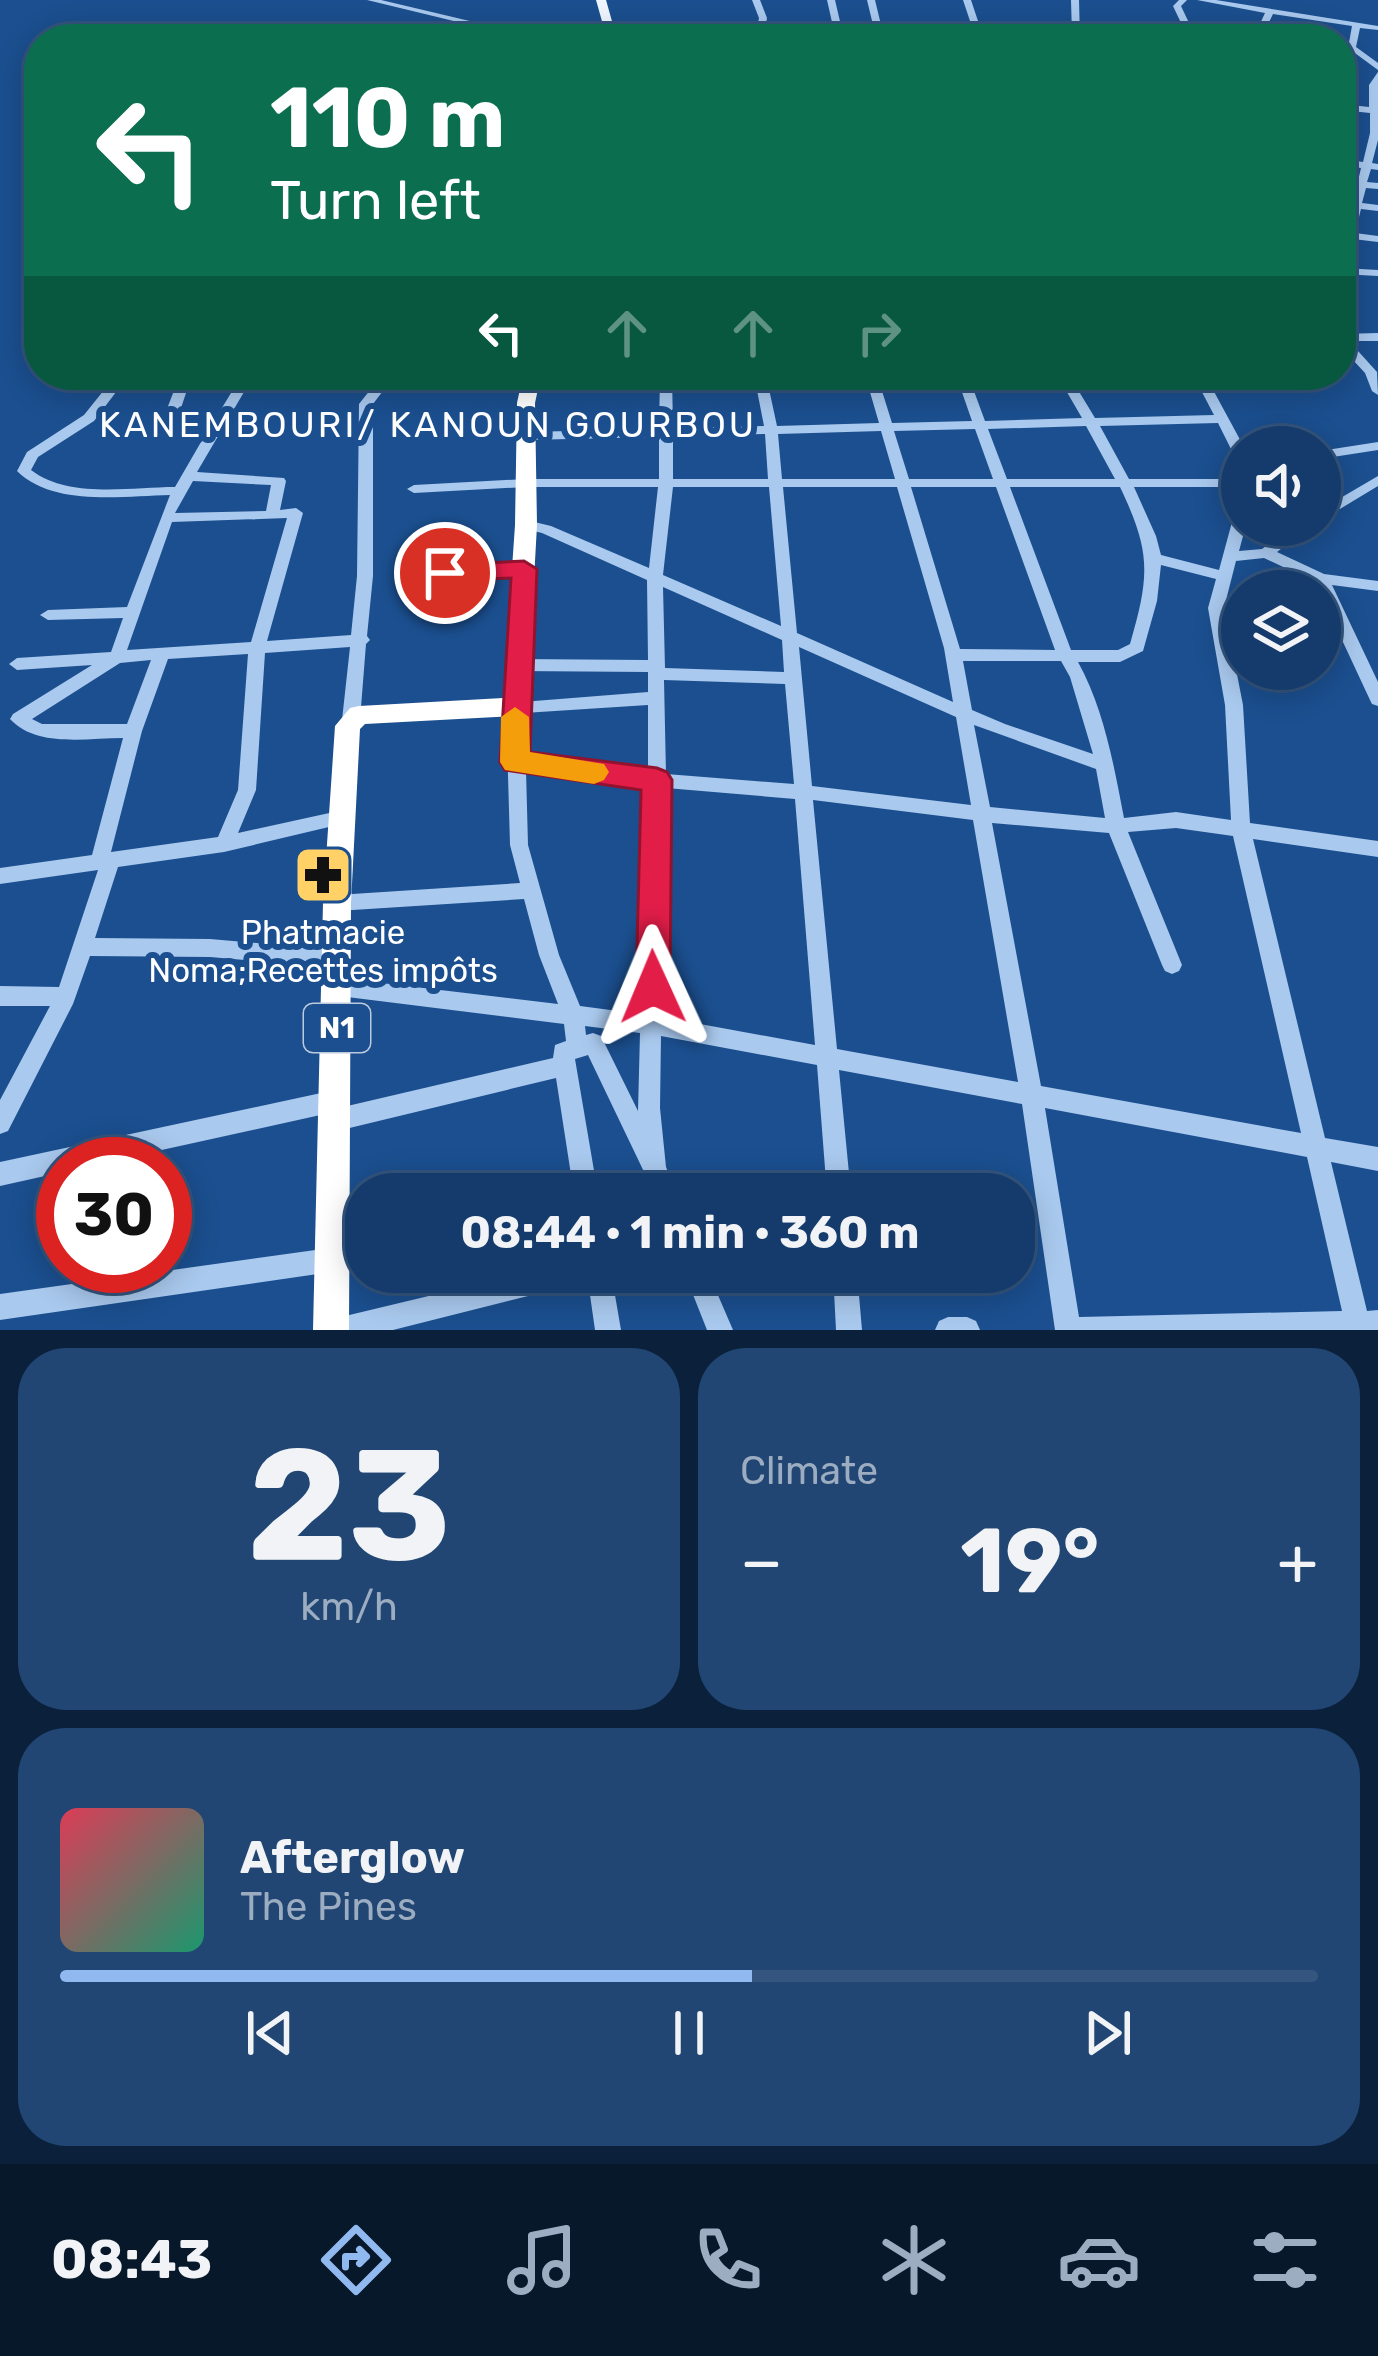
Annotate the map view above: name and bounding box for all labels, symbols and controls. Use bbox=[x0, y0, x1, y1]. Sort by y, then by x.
text: 110 m bbox=[270, 68, 505, 168]
icon: left bbox=[72, 72, 228, 228]
text: Turn left bbox=[270, 169, 481, 233]
icon: left bbox=[468, 300, 534, 366]
icon: ahead bbox=[594, 300, 660, 366]
icon: ahead bbox=[720, 300, 786, 366]
icon: right bbox=[846, 300, 912, 366]
district label: KANEMBOURI/ KANOUN GOURBOU bbox=[99, 403, 757, 446]
map controls bbox=[1221, 426, 1341, 690]
button: sound bbox=[1221, 426, 1341, 546]
pin bbox=[394, 522, 496, 624]
icon: arrive bbox=[412, 540, 478, 606]
button: layers bbox=[1221, 570, 1341, 690]
pharmacy icon: Phatmacie Noma;Recettes impôts bbox=[292, 844, 354, 906]
place label: Phatmacie Noma;Recettes impôts bbox=[148, 913, 498, 990]
position arrow bbox=[590, 924, 716, 1050]
road number: N1 bbox=[304, 1004, 370, 1052]
speed limit sign: 30 bbox=[36, 1137, 192, 1293]
text: 08:44 · 1 min · 360 m bbox=[460, 1206, 920, 1259]
text: 23 bbox=[247, 1413, 451, 1598]
text: Climate bbox=[740, 1448, 878, 1494]
text: 19° bbox=[960, 1508, 1100, 1615]
text: − bbox=[740, 1522, 783, 1601]
text: + bbox=[1277, 1522, 1318, 1601]
text: km/h bbox=[300, 1584, 398, 1630]
text: Afterglow bbox=[240, 1831, 465, 1884]
text: The Pines bbox=[240, 1884, 417, 1930]
icon: previous bbox=[237, 2000, 303, 2066]
icon: pause bbox=[656, 2000, 722, 2066]
icon: next bbox=[1075, 2000, 1141, 2066]
icon: directions bbox=[314, 2218, 398, 2302]
icon: music bbox=[500, 2218, 584, 2302]
icon: phone bbox=[686, 2218, 770, 2302]
icon: climate bbox=[872, 2218, 956, 2302]
icon: car bbox=[1057, 2218, 1141, 2302]
icon: filters bbox=[1243, 2218, 1327, 2302]
text: 08:43 bbox=[51, 2228, 212, 2292]

